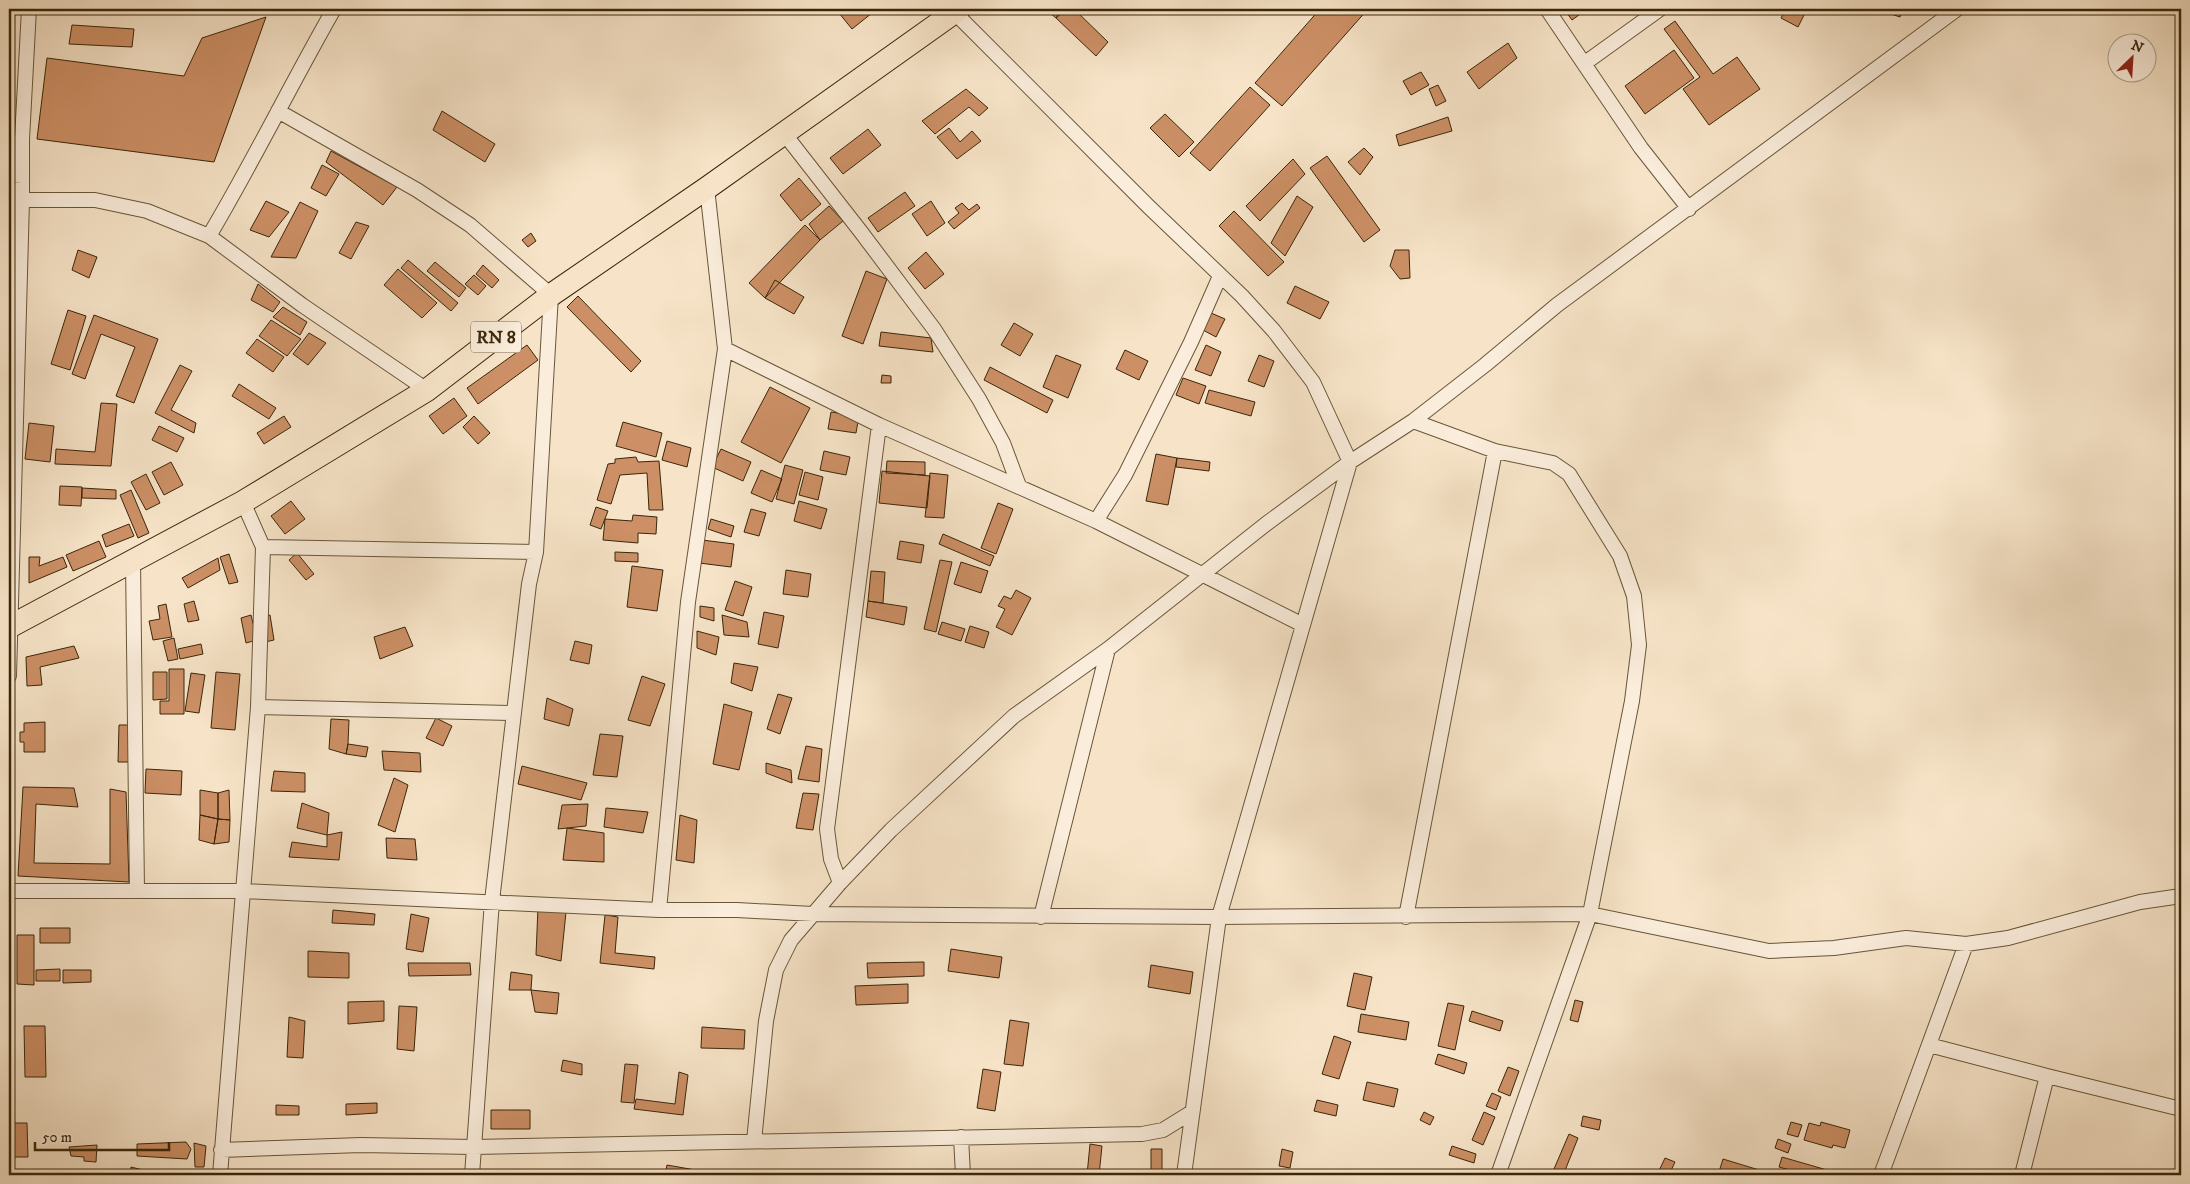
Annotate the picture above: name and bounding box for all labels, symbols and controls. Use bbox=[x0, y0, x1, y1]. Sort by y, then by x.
north arrow bbox=[2108, 32, 2158, 82]
text: N bbox=[2128, 37, 2147, 58]
road number: RN 8 bbox=[471, 322, 521, 352]
scale bar bbox=[35, 1119, 169, 1151]
text: 50 m bbox=[42, 1128, 72, 1147]

